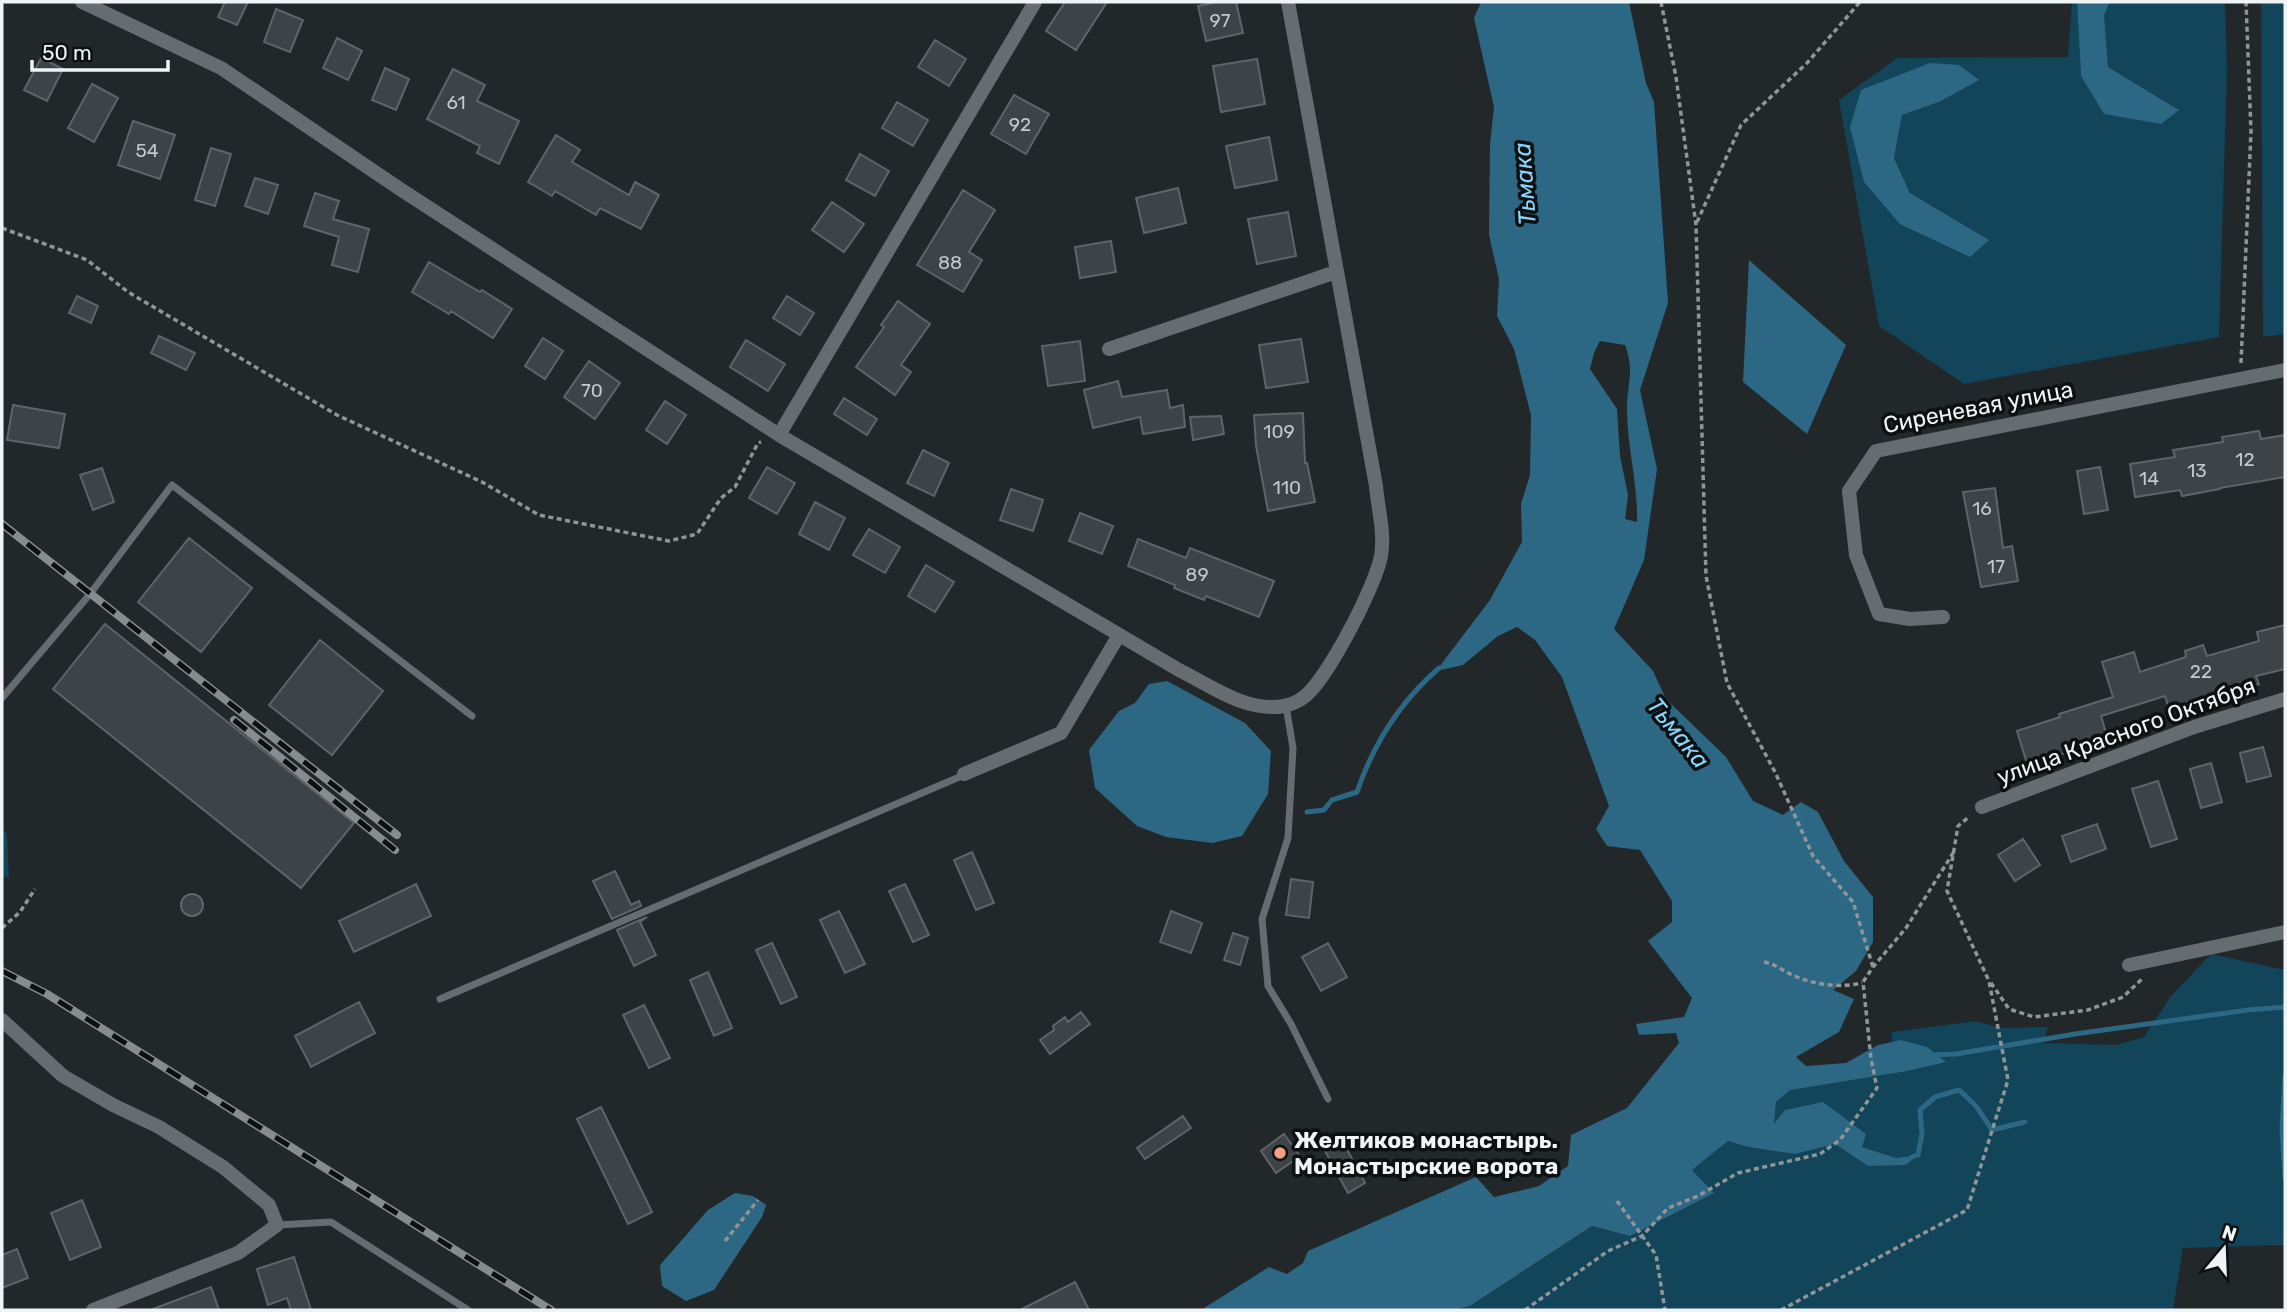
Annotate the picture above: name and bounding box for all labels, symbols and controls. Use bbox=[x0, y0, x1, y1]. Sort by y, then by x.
house number: 97 bbox=[1209, 9, 1231, 32]
scale bar bbox=[32, 28, 168, 72]
text: 50 m bbox=[42, 40, 92, 65]
house number: 61 bbox=[446, 91, 466, 114]
house number: 92 bbox=[1009, 113, 1031, 136]
house number: 54 bbox=[135, 139, 159, 162]
water label: Тьмака bbox=[1508, 142, 1542, 226]
house number: 88 bbox=[938, 251, 962, 274]
street label: Сиреневая улица bbox=[1881, 375, 2075, 439]
house number: 70 bbox=[581, 379, 603, 402]
house number: 109 bbox=[1263, 420, 1295, 443]
house number: 12 bbox=[2235, 448, 2255, 471]
house number: 13 bbox=[2187, 459, 2207, 482]
house number: 14 bbox=[2139, 467, 2159, 490]
house number: 110 bbox=[1273, 476, 1301, 499]
house number: 16 bbox=[1972, 497, 1992, 520]
house number: 17 bbox=[1987, 555, 2005, 578]
house number: 89 bbox=[1185, 563, 1209, 586]
house number: 22 bbox=[2190, 660, 2212, 683]
street label: улица Красного Октября bbox=[1993, 671, 2259, 791]
water label: Тьмака bbox=[1641, 692, 1715, 774]
place label: Желтиков монастырь. Монастырские ворота bbox=[1294, 1126, 1558, 1180]
marker: Желтиков монастырь. Монастырские ворота bbox=[1272, 1145, 1288, 1161]
north arrow bbox=[2189, 1214, 2259, 1284]
text: N bbox=[2219, 1220, 2240, 1246]

